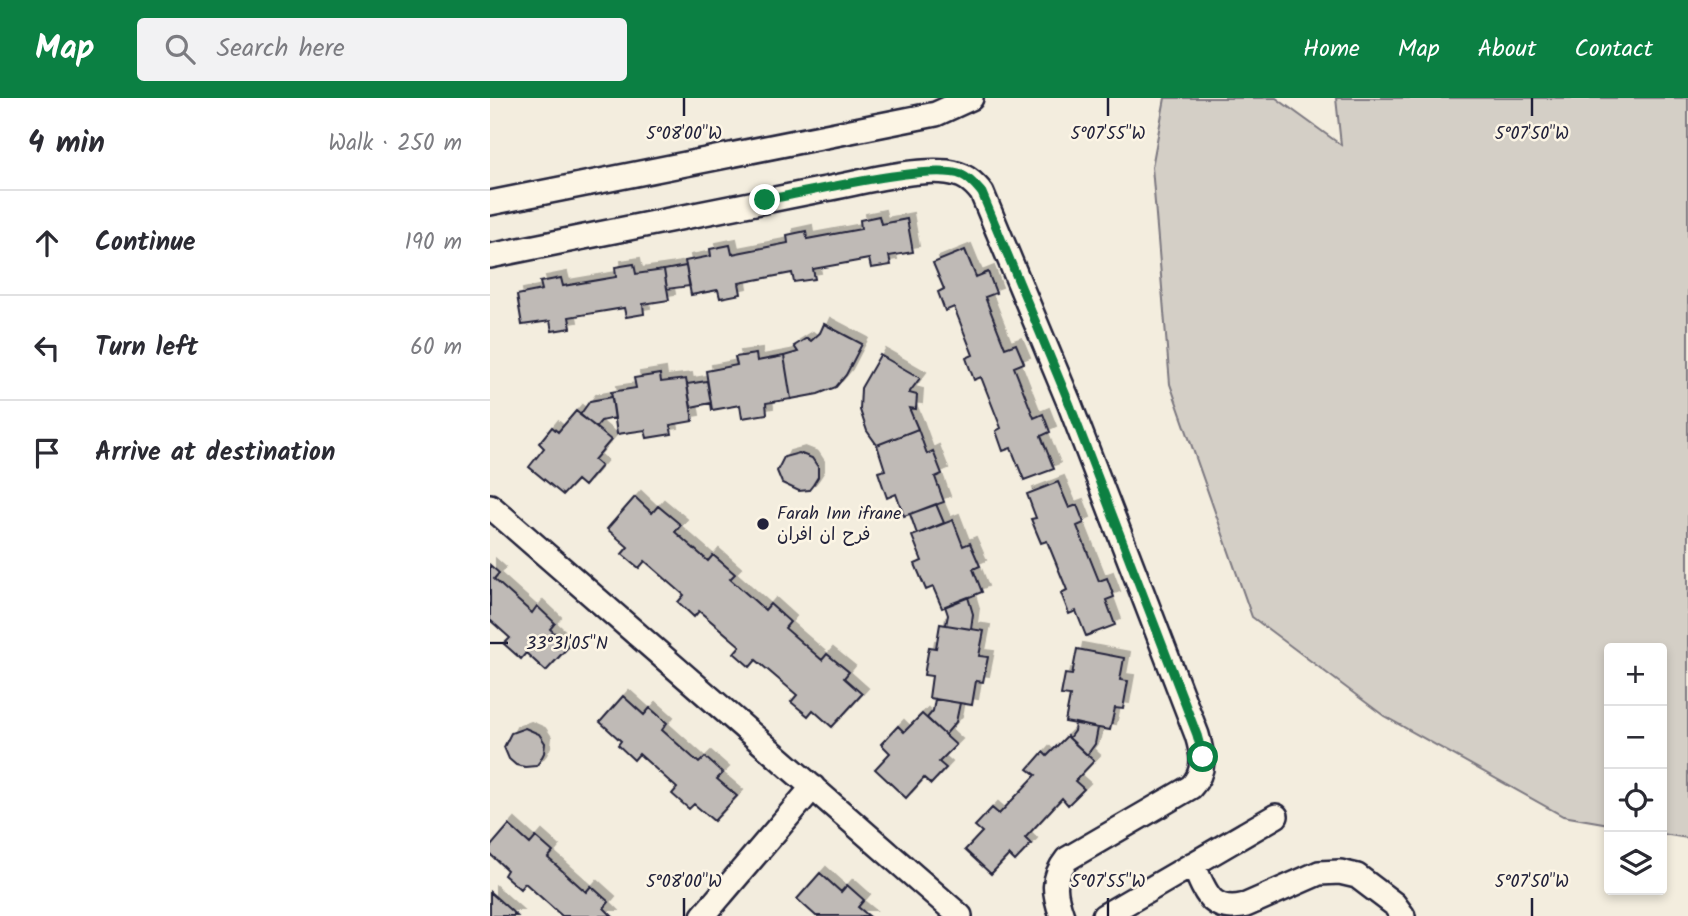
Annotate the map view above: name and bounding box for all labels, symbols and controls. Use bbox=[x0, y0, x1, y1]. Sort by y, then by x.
search box bbox=[137, 18, 627, 81]
text: Map bbox=[35, 23, 95, 76]
text: Search here bbox=[217, 28, 345, 70]
icon: search bbox=[161, 30, 199, 68]
text: Home bbox=[1303, 30, 1360, 69]
text: Map bbox=[1398, 30, 1440, 69]
text: About bbox=[1478, 30, 1536, 69]
text: Contact bbox=[1574, 30, 1653, 69]
text: 4 min bbox=[28, 120, 105, 168]
text: 5°08'00"W bbox=[646, 120, 722, 149]
text: 5°07'55"W bbox=[1070, 120, 1146, 149]
text: 5°07'50"W bbox=[1495, 120, 1569, 149]
text: Walk · 250 m bbox=[328, 126, 462, 162]
route end bbox=[749, 184, 780, 215]
text: Continue bbox=[95, 222, 196, 264]
icon: ahead bbox=[28, 224, 66, 262]
text: 190 m bbox=[405, 225, 462, 261]
text: Turn left bbox=[95, 327, 198, 369]
icon: left bbox=[28, 329, 66, 367]
text: 60 m bbox=[410, 330, 462, 366]
text: Arrive at destination bbox=[95, 432, 335, 474]
icon: arrive bbox=[28, 434, 66, 472]
place label: Farah Inn ifrane فرح ان افران bbox=[777, 500, 901, 550]
marker: Farah Inn ifrane فرح ان افران bbox=[755, 516, 771, 532]
text: 33°31'05"N bbox=[526, 630, 608, 659]
map controls bbox=[1604, 643, 1667, 895]
button: + bbox=[1604, 643, 1667, 706]
button: − bbox=[1604, 706, 1667, 769]
route start bbox=[1187, 741, 1218, 772]
button: locate bbox=[1604, 769, 1667, 832]
button: layers bbox=[1604, 832, 1667, 895]
text: 5°08'00"W bbox=[646, 868, 722, 897]
text: 5°07'55"W bbox=[1070, 868, 1146, 897]
text: 5°07'50"W bbox=[1495, 868, 1569, 897]

